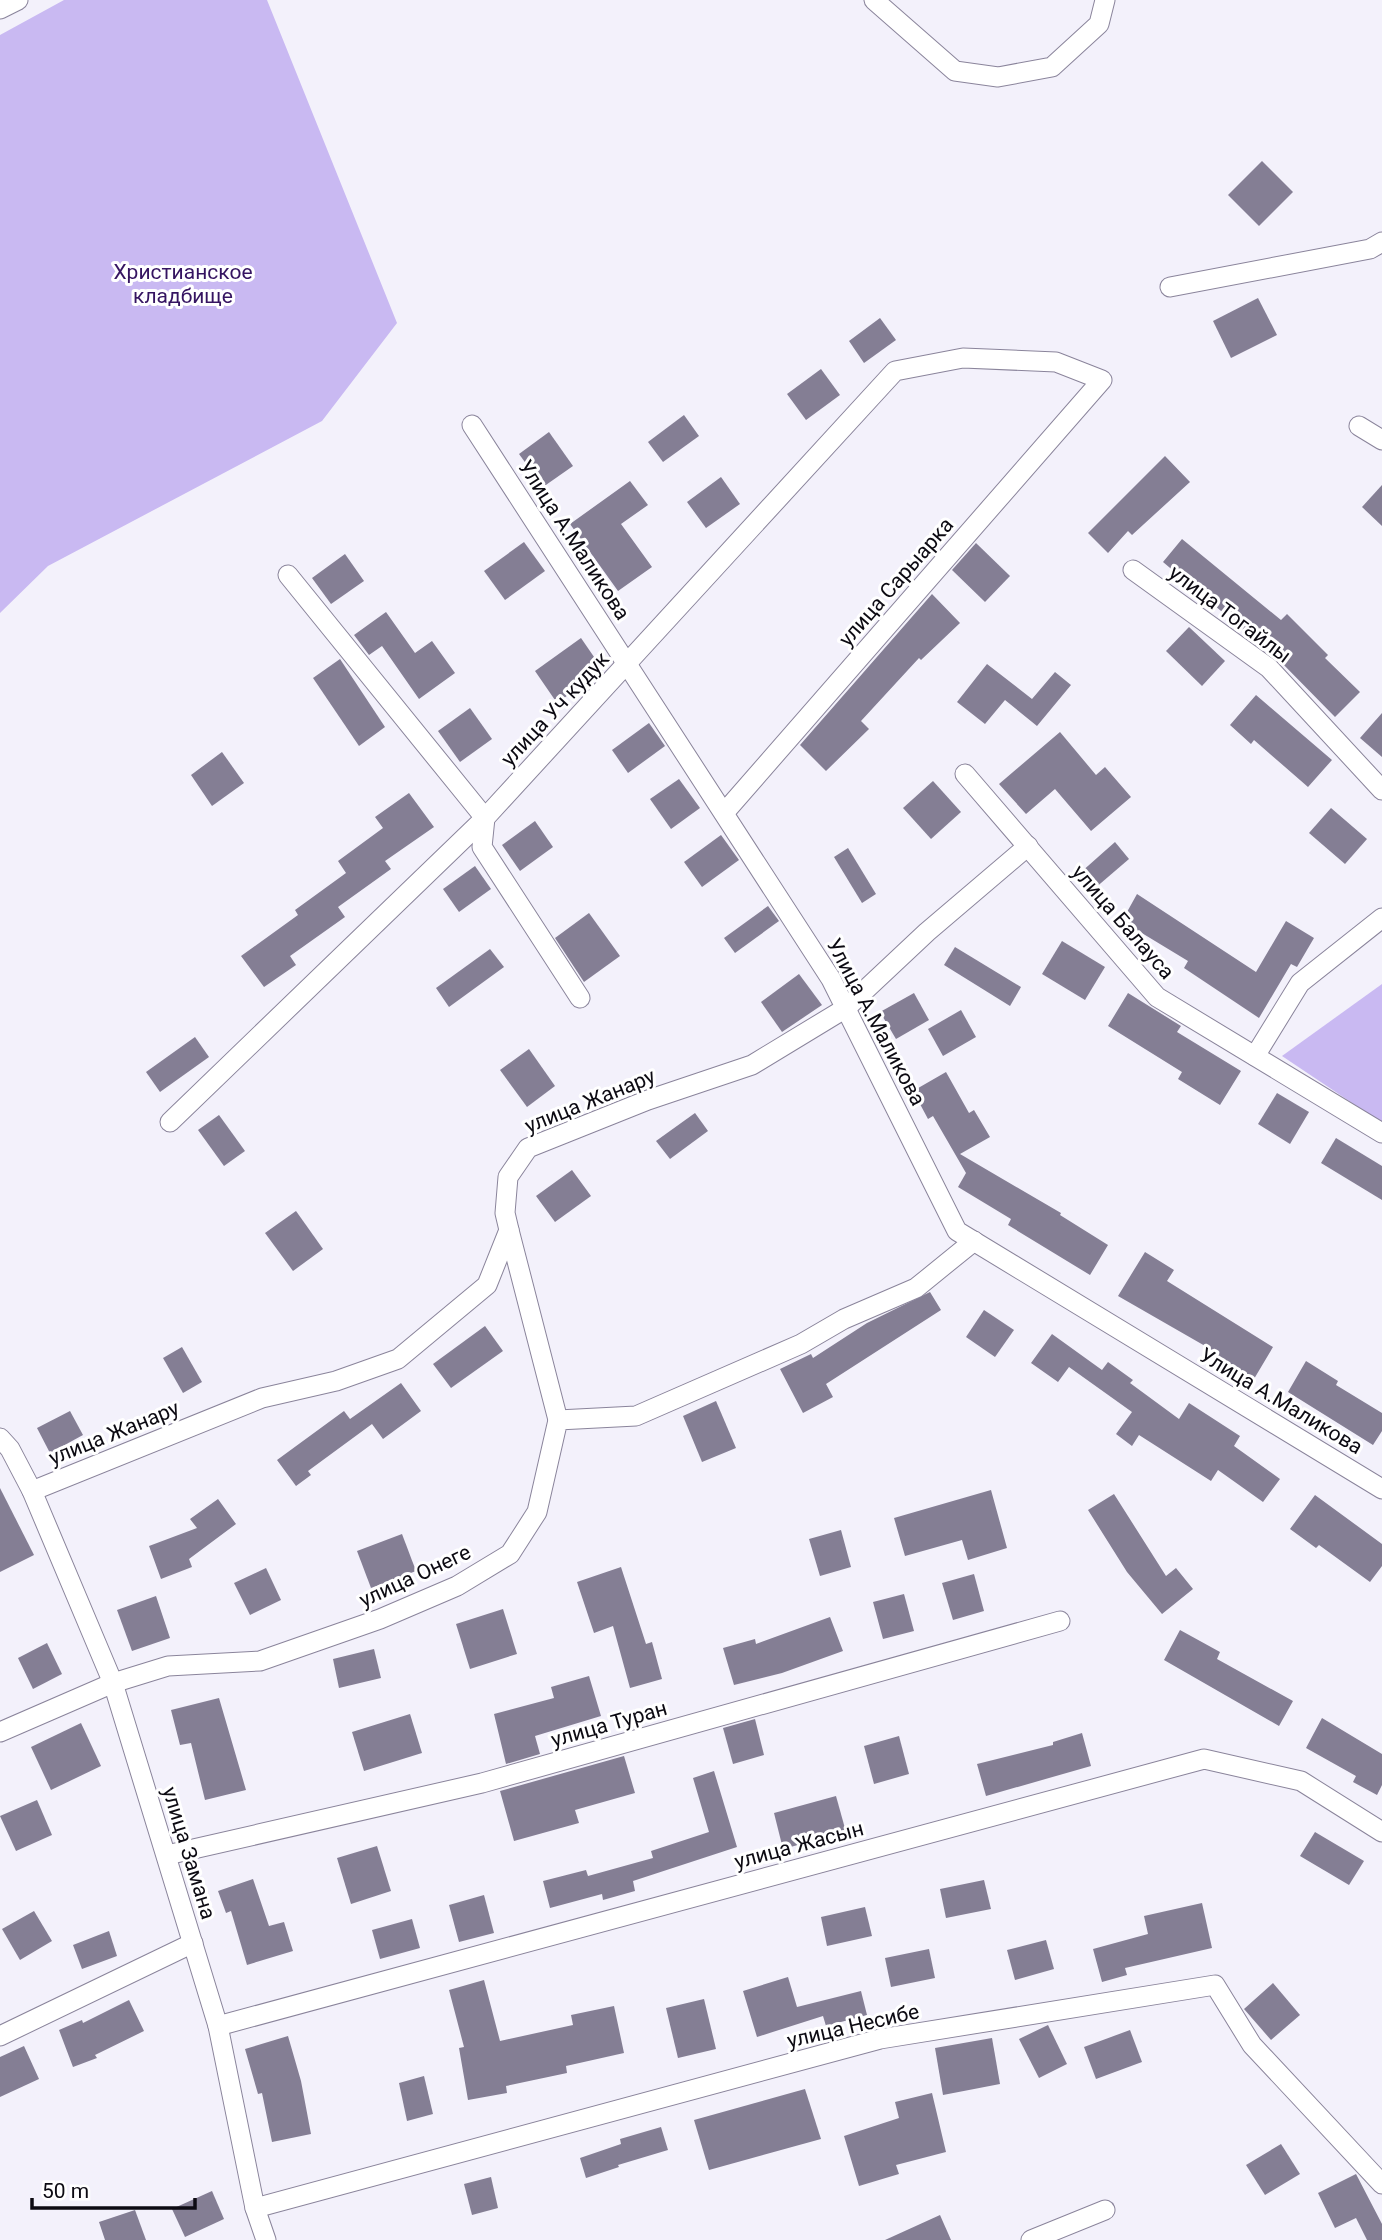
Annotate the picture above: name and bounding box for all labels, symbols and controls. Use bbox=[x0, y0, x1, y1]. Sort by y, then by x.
park label: Христианское кладбище bbox=[113, 260, 253, 308]
street label: Улица А.Маликова bbox=[513, 456, 635, 624]
street label: улица Сарыарка bbox=[834, 513, 958, 651]
street label: улица Тогайлы bbox=[1164, 560, 1296, 668]
street label: улица Уч кудук bbox=[496, 647, 614, 771]
street label: улица Балауса bbox=[1067, 860, 1179, 984]
street label: Улица А.Маликова bbox=[822, 934, 930, 1110]
street label: улица Жанару bbox=[521, 1064, 659, 1138]
street label: Улица А.Маликова bbox=[1195, 1343, 1367, 1459]
street label: улица Жанару bbox=[45, 1396, 183, 1470]
street label: улица Онеге bbox=[355, 1540, 475, 1612]
street label: улица Туран bbox=[548, 1696, 670, 1752]
street label: улица Замана bbox=[157, 1784, 221, 1922]
street label: улица Жасын bbox=[732, 1816, 866, 1874]
street label: улица Несибе bbox=[785, 1999, 921, 2053]
scale bar bbox=[32, 2166, 194, 2210]
text: 50 m bbox=[42, 2179, 89, 2203]

